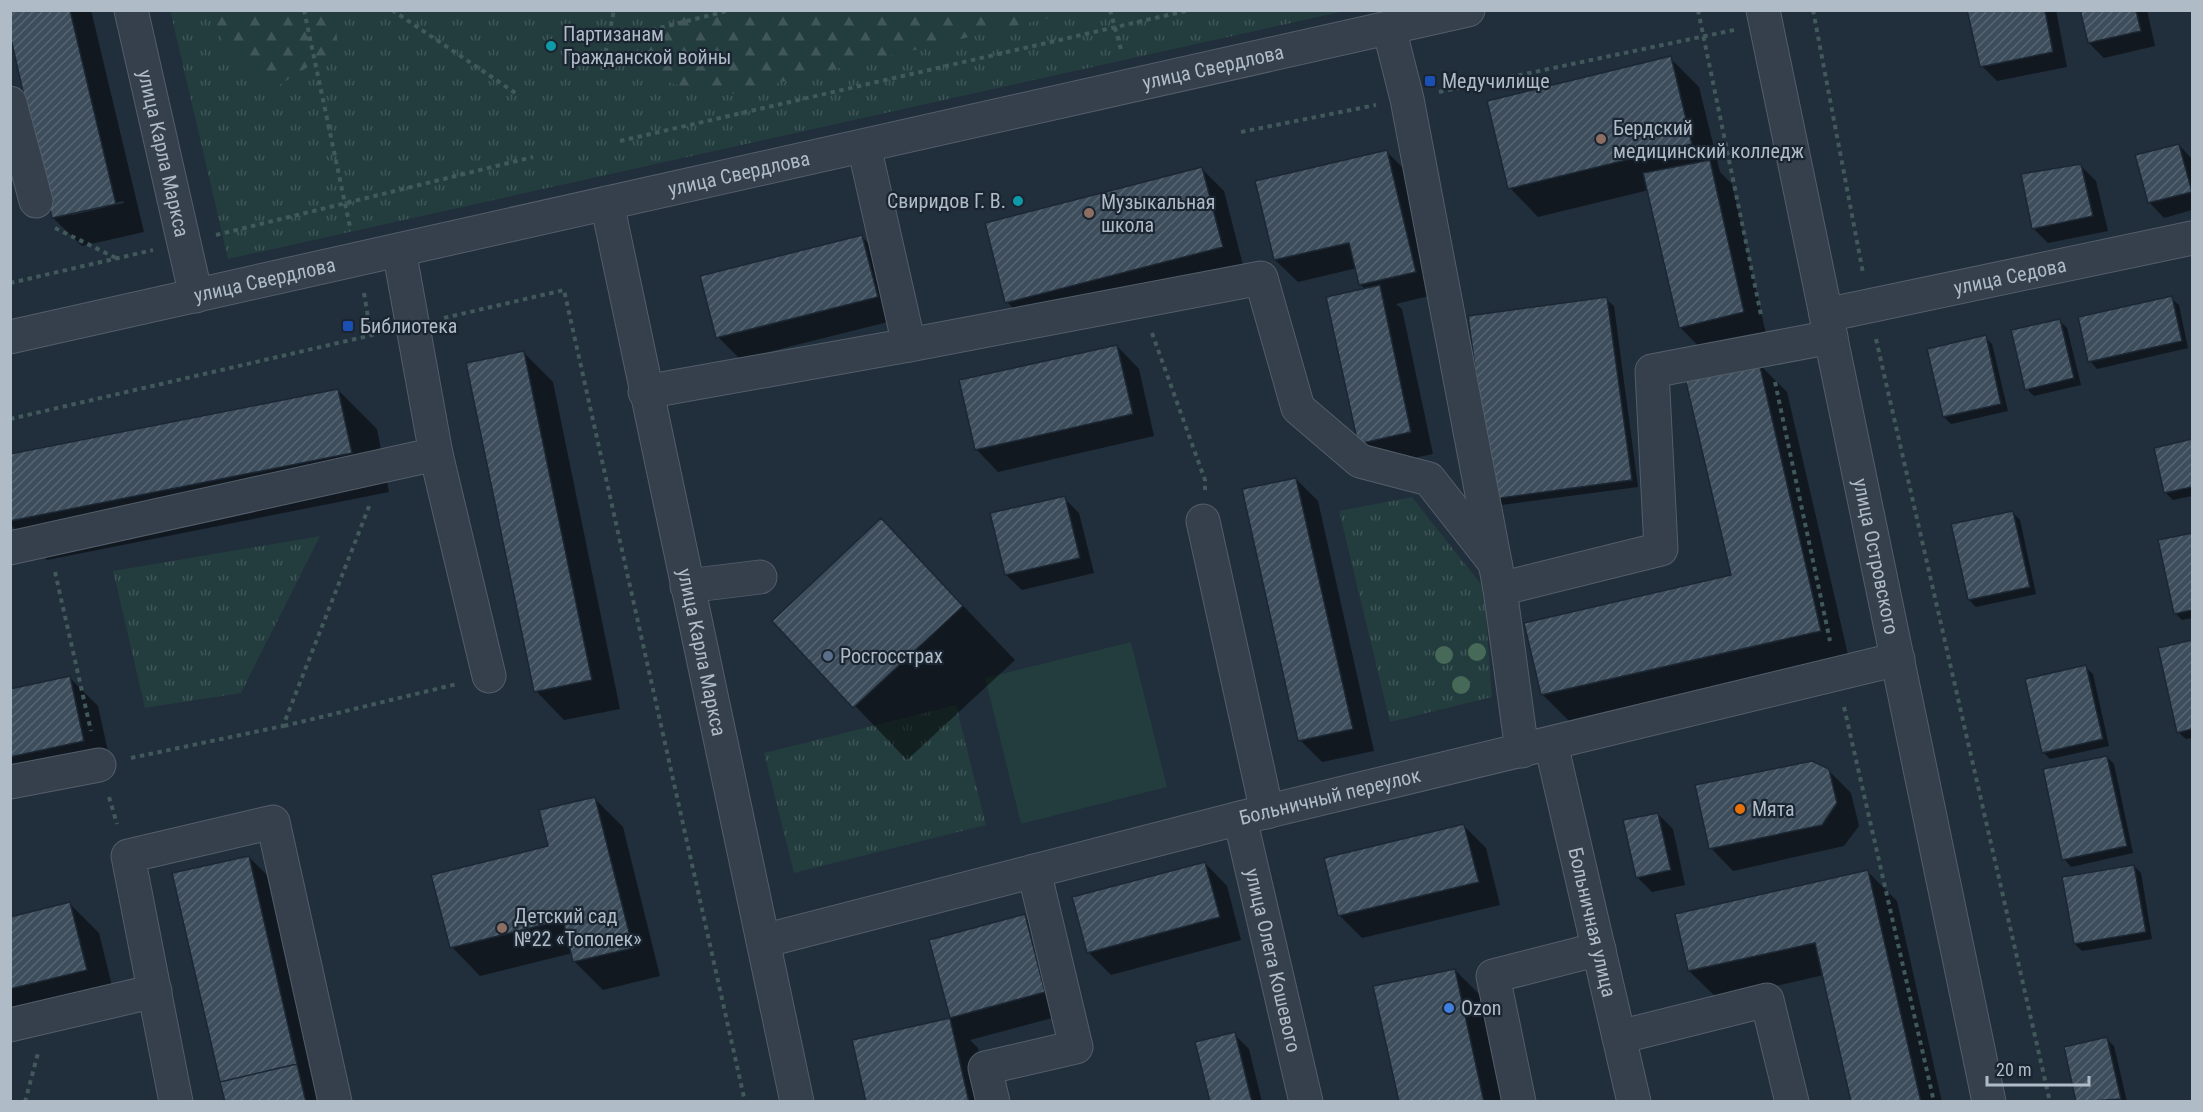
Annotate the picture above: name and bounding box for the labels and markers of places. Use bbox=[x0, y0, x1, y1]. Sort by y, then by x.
place label: Партизанам Гражданской войны bbox=[563, 22, 731, 69]
marker: Партизанам Гражданской войны bbox=[544, 39, 558, 53]
place label: Медучилище bbox=[1442, 69, 1550, 93]
marker: Медучилище bbox=[1423, 74, 1437, 88]
place label: Бердский медицинский колледж bbox=[1613, 116, 1804, 163]
marker: Бердский медицинский колледж bbox=[1594, 132, 1608, 146]
place label: Свиридов Г. В. bbox=[887, 189, 1006, 213]
place label: Музыкальная школа bbox=[1101, 190, 1215, 237]
marker: Свиридов Г. В. bbox=[1011, 194, 1025, 208]
marker: Музыкальная школа bbox=[1082, 206, 1096, 220]
place label: Библиотека bbox=[360, 314, 457, 338]
marker: Библиотека bbox=[341, 319, 355, 333]
place label: Росгосстрах bbox=[840, 644, 943, 668]
marker: Росгосстрах bbox=[821, 649, 835, 663]
place label: Мята bbox=[1752, 797, 1795, 821]
marker: Мята bbox=[1733, 802, 1747, 816]
place label: Детский сад №22 «Тополек» bbox=[514, 904, 642, 951]
marker: Детский сад №22 «Тополек» bbox=[495, 921, 509, 935]
place label: Ozon bbox=[1461, 996, 1501, 1020]
marker: Ozon bbox=[1442, 1001, 1456, 1015]

